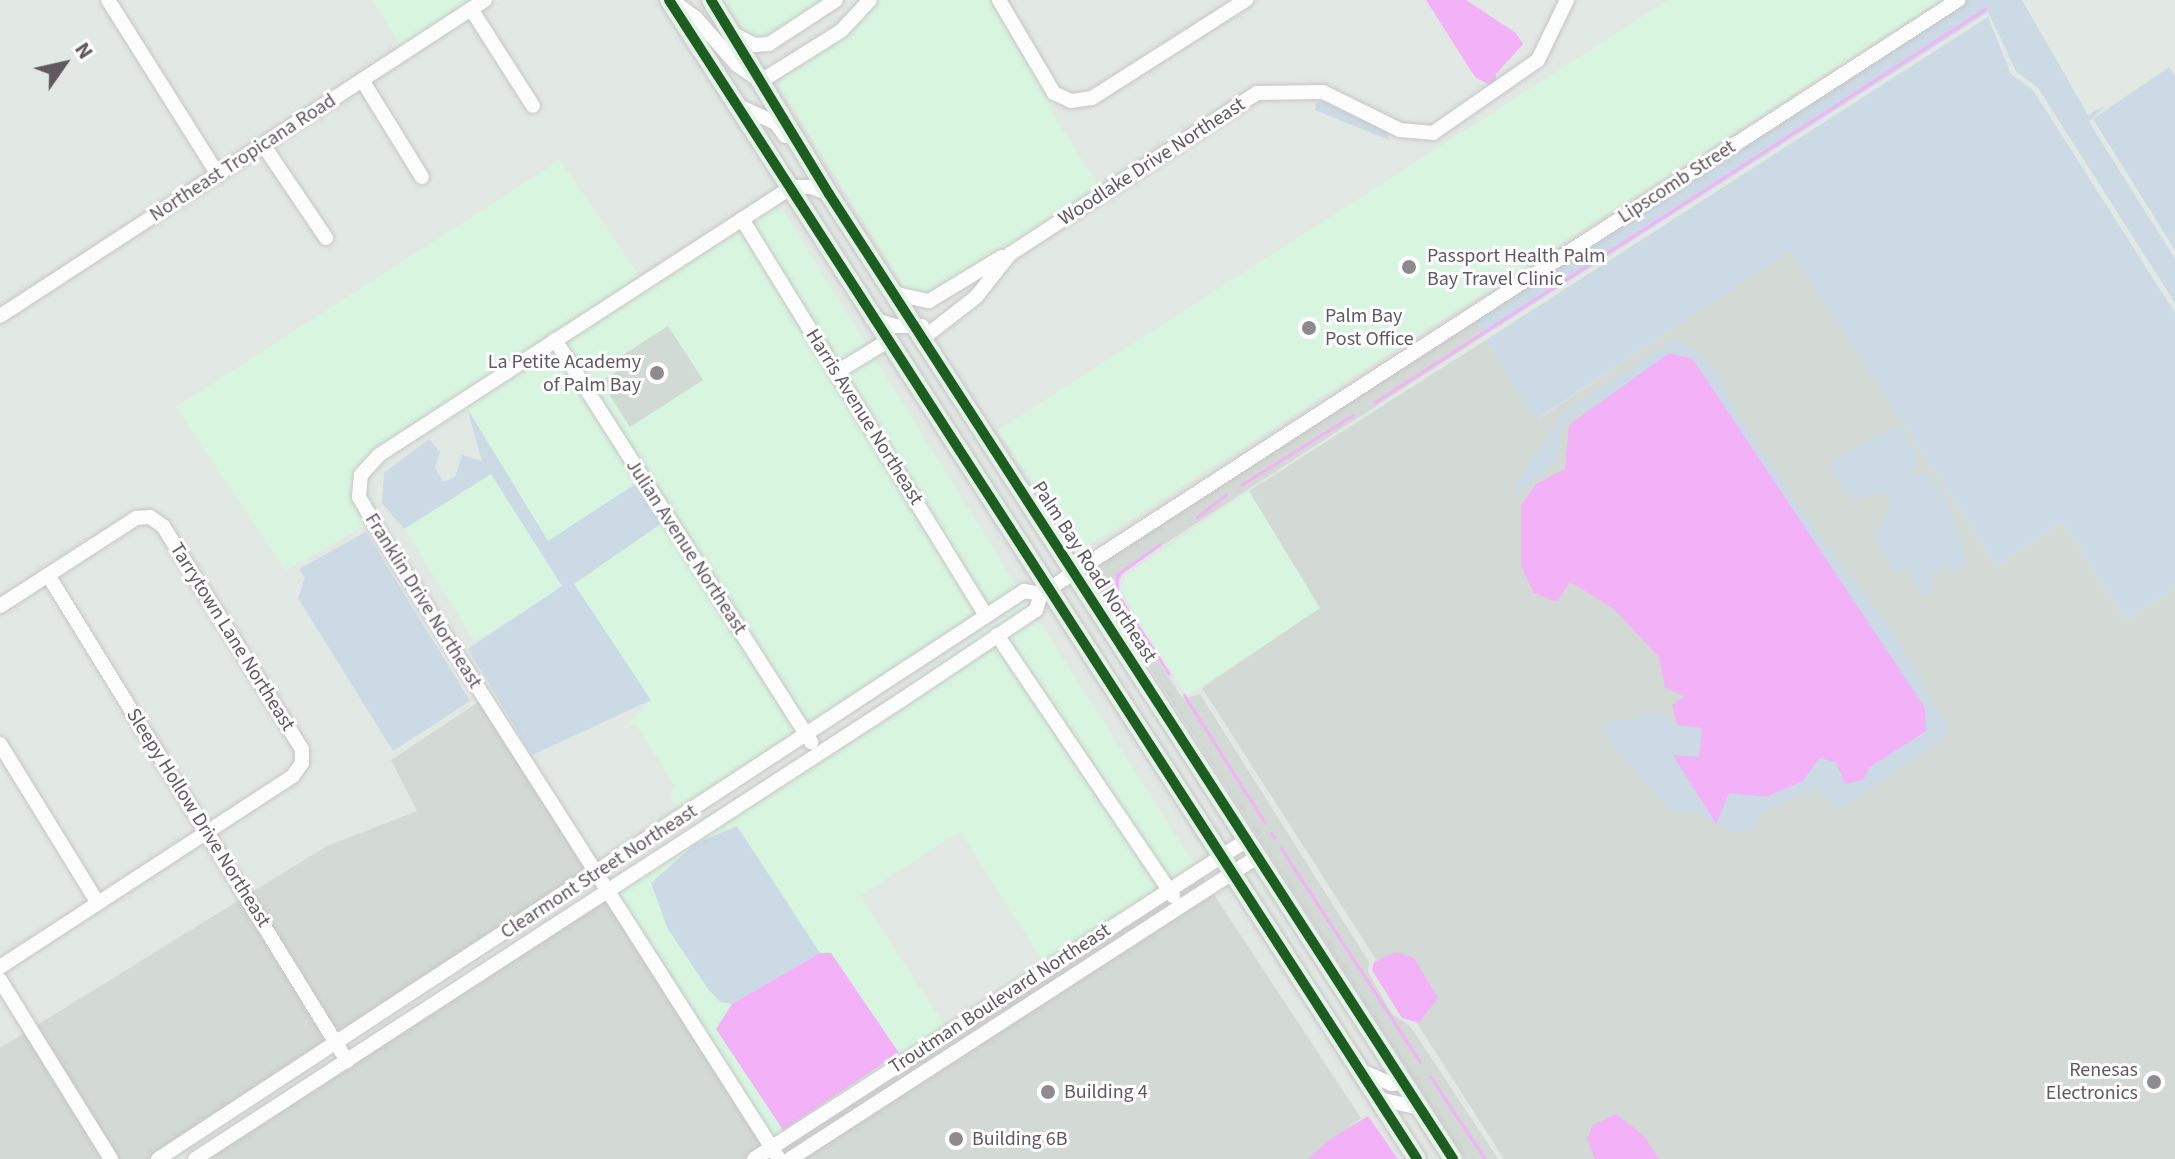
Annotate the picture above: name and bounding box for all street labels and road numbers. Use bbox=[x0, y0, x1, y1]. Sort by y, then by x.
street label: Northeast Tropicana Road bbox=[145, 89, 341, 227]
street label: Woodlake Drive Northeast bbox=[1054, 93, 1250, 231]
street label: Lipscomb Street bbox=[1614, 135, 1740, 229]
street label: Harris Avenue Northeast bbox=[800, 325, 928, 509]
street label: Julian Avenue Northeast bbox=[620, 455, 752, 639]
street label: Palm Bay Road Northeast bbox=[1026, 477, 1162, 667]
street label: Franklin Drive Northeast bbox=[359, 509, 487, 693]
street label: Tarrytown Lane Northeast bbox=[164, 539, 300, 735]
street label: Sleepy Hollow Drive Northeast bbox=[121, 704, 275, 932]
street label: Clearmont Street Northeast bbox=[496, 800, 702, 944]
street label: Troutman Boulevard Northeast bbox=[885, 918, 1115, 1080]

